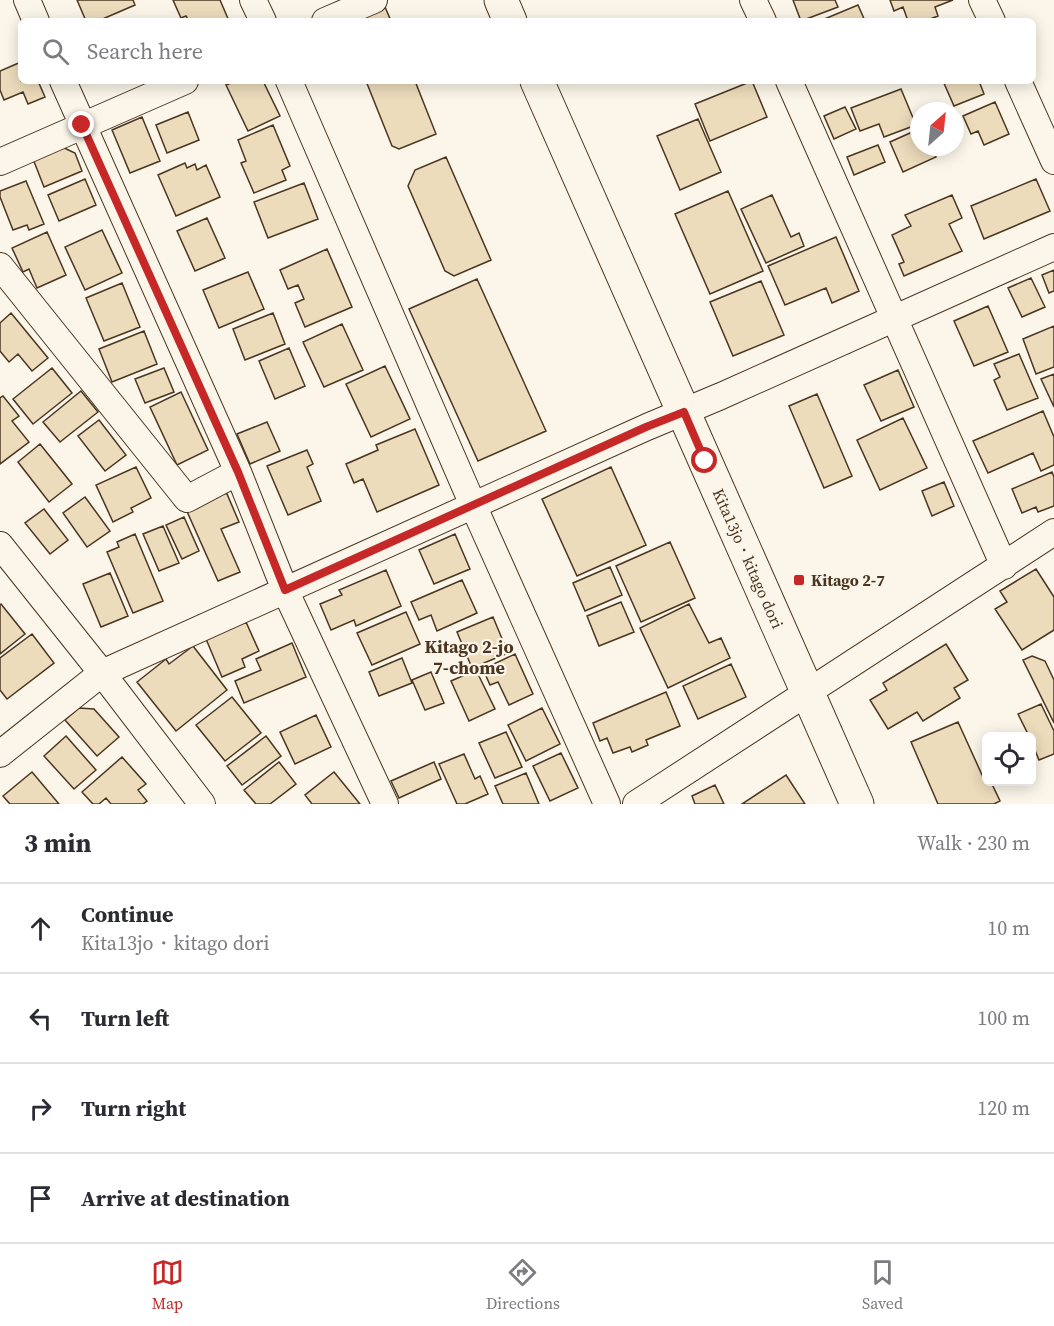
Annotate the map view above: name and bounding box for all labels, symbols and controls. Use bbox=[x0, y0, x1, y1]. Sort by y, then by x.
search box bbox=[18, 18, 1036, 84]
icon: search bbox=[39, 35, 72, 68]
text: Search here bbox=[87, 36, 203, 66]
north arrow bbox=[910, 102, 964, 156]
route end bbox=[68, 111, 94, 137]
route start bbox=[691, 447, 717, 473]
street label: Kita13jo・kitago dori bbox=[708, 485, 789, 632]
place label: Kitago 2-7 bbox=[811, 569, 885, 591]
marker: Kitago 2-7 bbox=[792, 573, 806, 587]
district label: Kitago 2-jo 7-chome bbox=[424, 634, 514, 680]
map controls bbox=[982, 732, 1036, 786]
button: locate bbox=[982, 732, 1036, 786]
text: 3 min bbox=[24, 825, 91, 861]
text: Walk · 230 m bbox=[917, 829, 1030, 857]
text: Continue bbox=[81, 899, 174, 929]
icon: ahead bbox=[24, 912, 57, 945]
text: 10 m bbox=[987, 914, 1030, 942]
text: Kita13jo・kitago dori bbox=[81, 929, 269, 957]
icon: left bbox=[24, 1002, 57, 1035]
text: Turn left bbox=[81, 1003, 169, 1033]
text: 100 m bbox=[977, 1004, 1030, 1032]
icon: right bbox=[24, 1092, 57, 1125]
text: Turn right bbox=[81, 1093, 186, 1123]
text: 120 m bbox=[977, 1094, 1030, 1122]
icon: arrive bbox=[24, 1182, 57, 1215]
text: Arrive at destination bbox=[81, 1183, 290, 1213]
tab: Map bbox=[151, 1256, 184, 1314]
tab: Directions bbox=[486, 1256, 560, 1314]
tab: Saved bbox=[862, 1256, 903, 1314]

